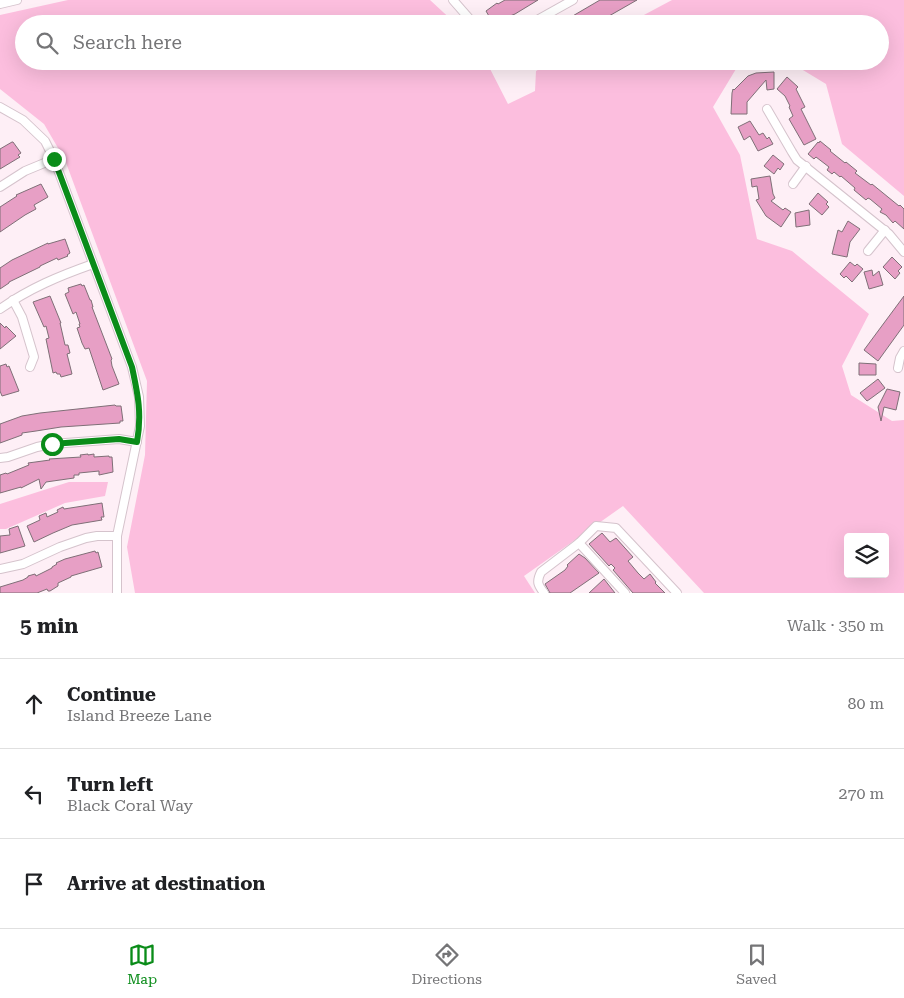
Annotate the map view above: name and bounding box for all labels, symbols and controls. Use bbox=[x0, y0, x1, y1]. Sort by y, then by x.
search box bbox=[15, 15, 889, 70]
icon: search bbox=[33, 29, 61, 57]
text: Search here bbox=[73, 31, 182, 54]
route end bbox=[43, 148, 66, 171]
route start bbox=[41, 433, 64, 456]
map controls bbox=[844, 533, 889, 578]
button: layers bbox=[844, 533, 889, 578]
text: 5 min bbox=[20, 614, 78, 638]
text: Walk · 350 m bbox=[787, 616, 884, 635]
text: Continue bbox=[67, 683, 156, 706]
icon: ahead bbox=[20, 690, 48, 718]
text: 80 m bbox=[847, 694, 884, 713]
text: Island Breeze Lane bbox=[67, 706, 212, 725]
text: Turn left bbox=[67, 773, 153, 796]
icon: left bbox=[20, 780, 48, 808]
text: 270 m bbox=[838, 784, 884, 803]
text: Black Coral Way bbox=[67, 796, 193, 815]
icon: arrive bbox=[20, 870, 48, 898]
text: Arrive at destination bbox=[67, 872, 265, 895]
tab: Map bbox=[127, 941, 157, 987]
tab: Directions bbox=[411, 941, 482, 987]
tab: Saved bbox=[736, 941, 777, 987]

